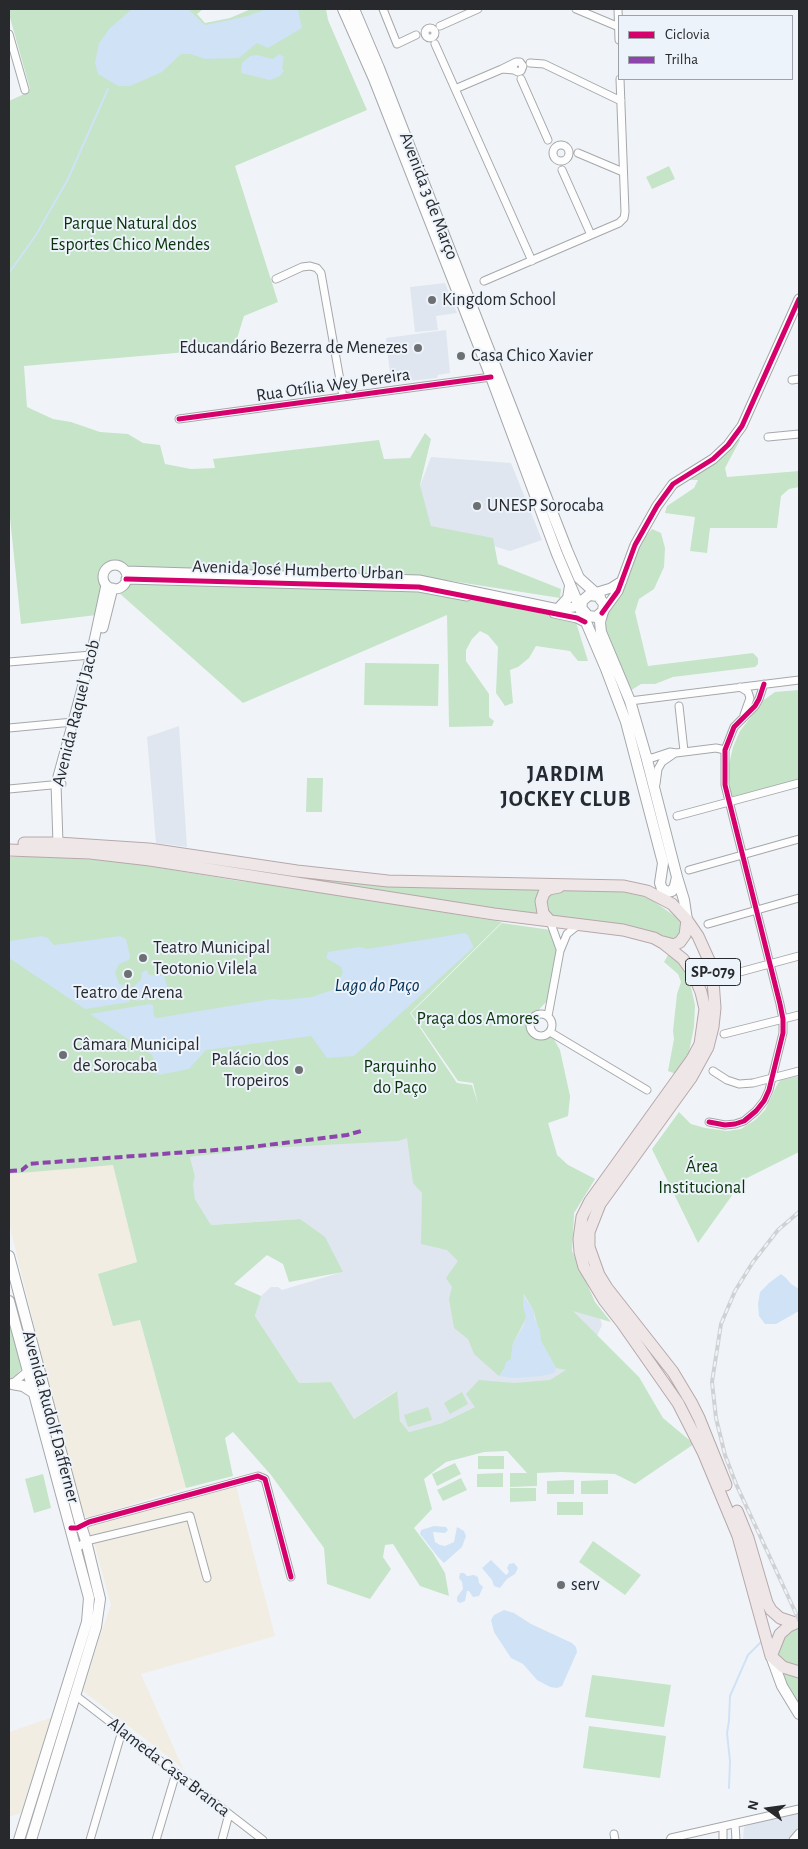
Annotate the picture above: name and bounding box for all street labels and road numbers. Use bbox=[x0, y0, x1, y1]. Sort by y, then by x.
street label: Avenida 3 de Março bbox=[395, 129, 463, 263]
street label: Rua Otília Wey Pereira bbox=[255, 364, 411, 406]
street label: Avenida José Humberto Urban bbox=[192, 556, 404, 584]
street label: Avenida Raquel Jacob bbox=[47, 637, 105, 789]
road number: SP-079 bbox=[686, 959, 740, 986]
street label: Avenida Rudolf Dafferner bbox=[18, 1328, 84, 1506]
street label: Alameda Casa Branca bbox=[103, 1712, 235, 1822]

